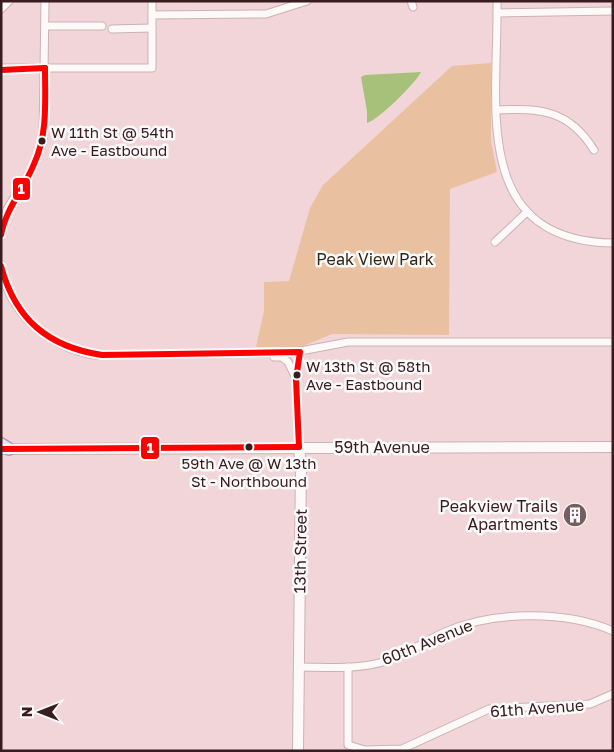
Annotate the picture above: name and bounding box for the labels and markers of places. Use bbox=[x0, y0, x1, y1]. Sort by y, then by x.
place label: W 11th St @ 54th Ave - Eastbound bbox=[51, 123, 174, 159]
marker: W 11th St @ 54th Ave - Eastbound bbox=[37, 136, 47, 146]
place label: W 13th St @ 58th Ave - Eastbound bbox=[306, 357, 430, 393]
marker: W 13th St @ 58th Ave - Eastbound bbox=[292, 370, 302, 380]
marker: 59th Ave @ W 13th St - Northbound bbox=[244, 442, 254, 452]
place label: 59th Ave @ W 13th St - Northbound bbox=[182, 454, 316, 490]
place label: Peakview Trails Apartments bbox=[439, 496, 558, 534]
building icon: Peakview Trails Apartments bbox=[562, 502, 588, 528]

